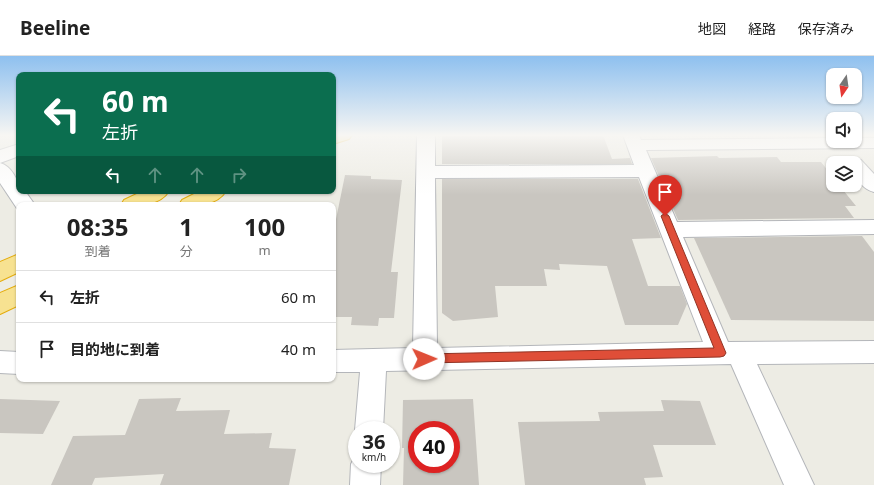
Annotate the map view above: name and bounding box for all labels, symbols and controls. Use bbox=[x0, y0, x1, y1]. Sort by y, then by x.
text: Beeline bbox=[20, 15, 90, 41]
text: 地図 bbox=[698, 19, 726, 38]
text: 経路 bbox=[748, 19, 776, 38]
text: 保存済み bbox=[798, 19, 854, 38]
north arrow bbox=[826, 68, 862, 104]
map controls bbox=[826, 68, 862, 192]
text: 60 m bbox=[102, 82, 169, 120]
icon: left bbox=[36, 88, 88, 140]
button: sound bbox=[826, 112, 862, 148]
text: 左折 bbox=[102, 120, 138, 144]
button: layers bbox=[826, 156, 862, 192]
icon: left bbox=[102, 164, 124, 186]
icon: ahead bbox=[144, 164, 166, 186]
icon: ahead bbox=[186, 164, 208, 186]
icon: right bbox=[228, 164, 250, 186]
pin bbox=[648, 175, 682, 216]
icon: arrive bbox=[654, 181, 676, 203]
text: 08:35 bbox=[67, 210, 129, 243]
text: 1 bbox=[179, 210, 193, 243]
text: 100 bbox=[244, 210, 285, 243]
text: m bbox=[258, 241, 271, 259]
text: 到着 bbox=[85, 242, 111, 260]
text: 分 bbox=[180, 242, 193, 260]
icon: left bbox=[36, 286, 58, 308]
text: 左折 bbox=[70, 287, 100, 307]
text: 60 m bbox=[281, 287, 316, 307]
icon: arrive bbox=[36, 338, 58, 360]
position arrow bbox=[403, 338, 445, 380]
text: 目的地に到着 bbox=[70, 339, 160, 359]
text: 40 m bbox=[281, 339, 316, 359]
speed limit sign: 40 bbox=[408, 421, 460, 473]
text: 36 bbox=[363, 428, 385, 455]
text: km/h bbox=[362, 450, 386, 464]

